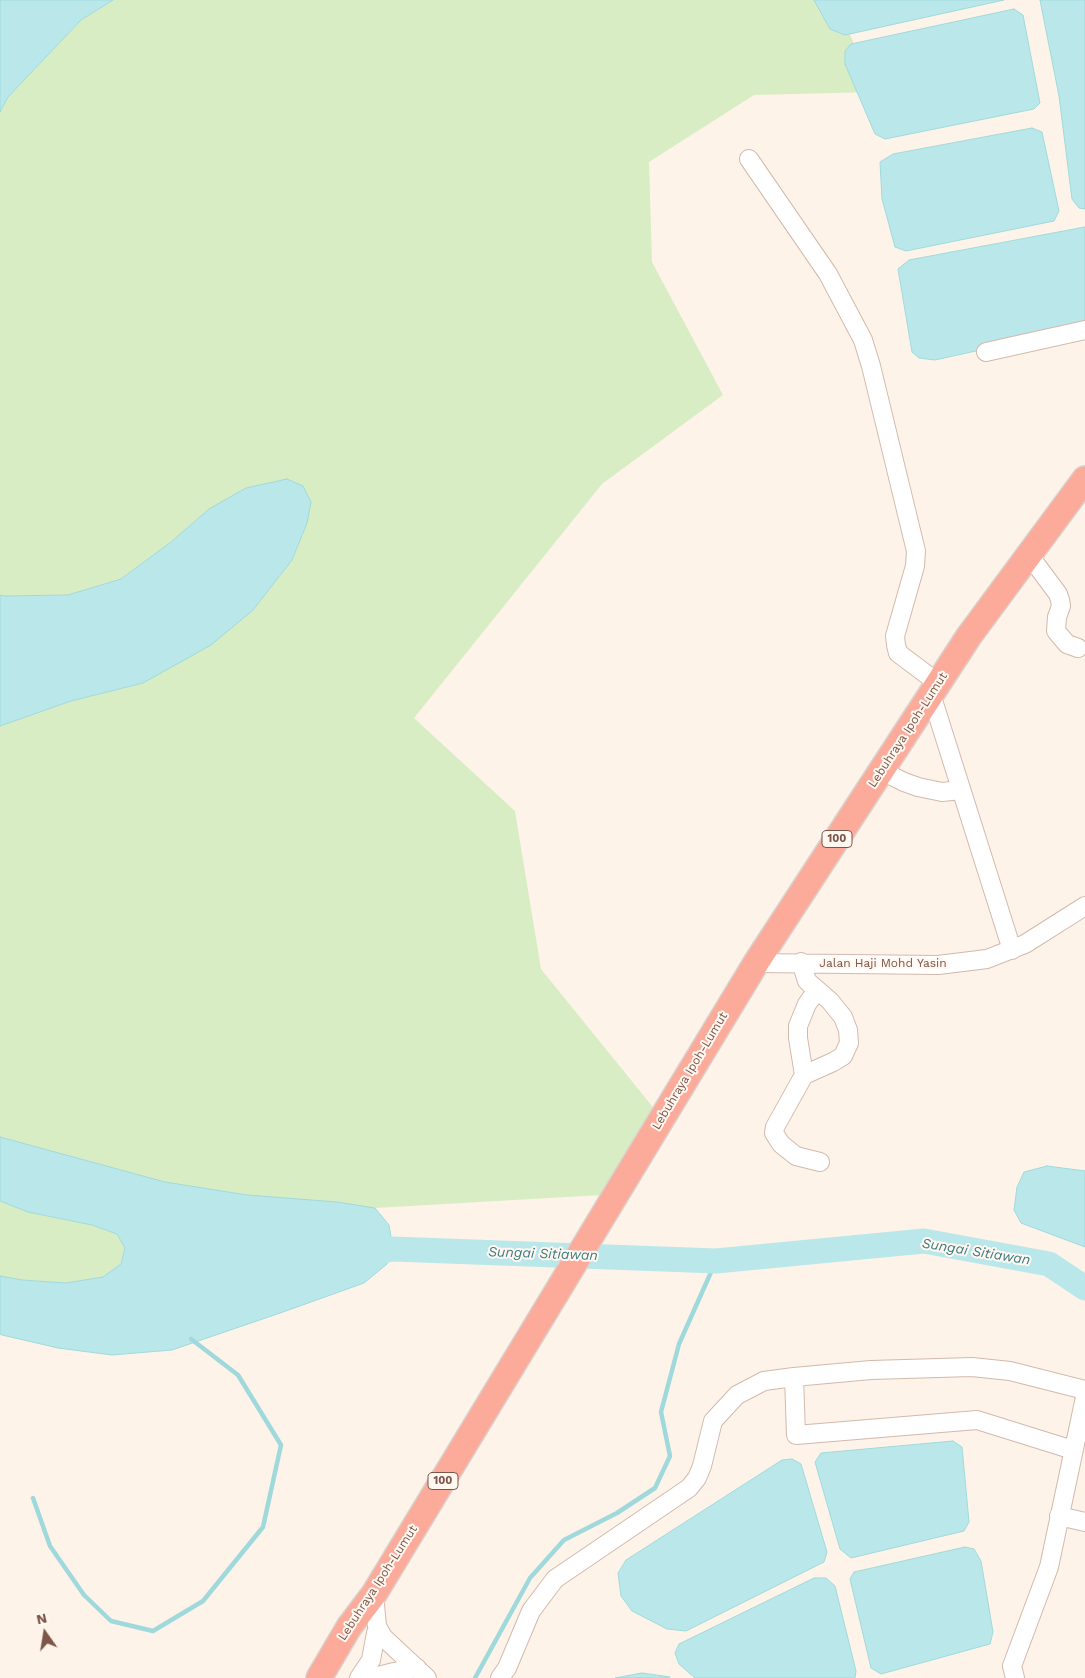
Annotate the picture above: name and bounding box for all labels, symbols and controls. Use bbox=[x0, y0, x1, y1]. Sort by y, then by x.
street label: Lebuhraya Ipoh-Lumut bbox=[865, 670, 951, 790]
road number: 100 bbox=[822, 831, 852, 848]
street label: Jalan Haji Mohd Yasin bbox=[819, 956, 947, 970]
street label: Lebuhraya Ipoh-Lumut bbox=[649, 1010, 731, 1132]
water label: Sungai Sitiawan bbox=[920, 1235, 1032, 1269]
water label: Sungai Sitiawan bbox=[488, 1244, 598, 1264]
road number: 100 bbox=[428, 1472, 458, 1490]
street label: Lebuhraya Ipoh-Lumut bbox=[335, 1523, 421, 1643]
north arrow bbox=[20, 1608, 70, 1658]
text: N bbox=[35, 1609, 48, 1627]

